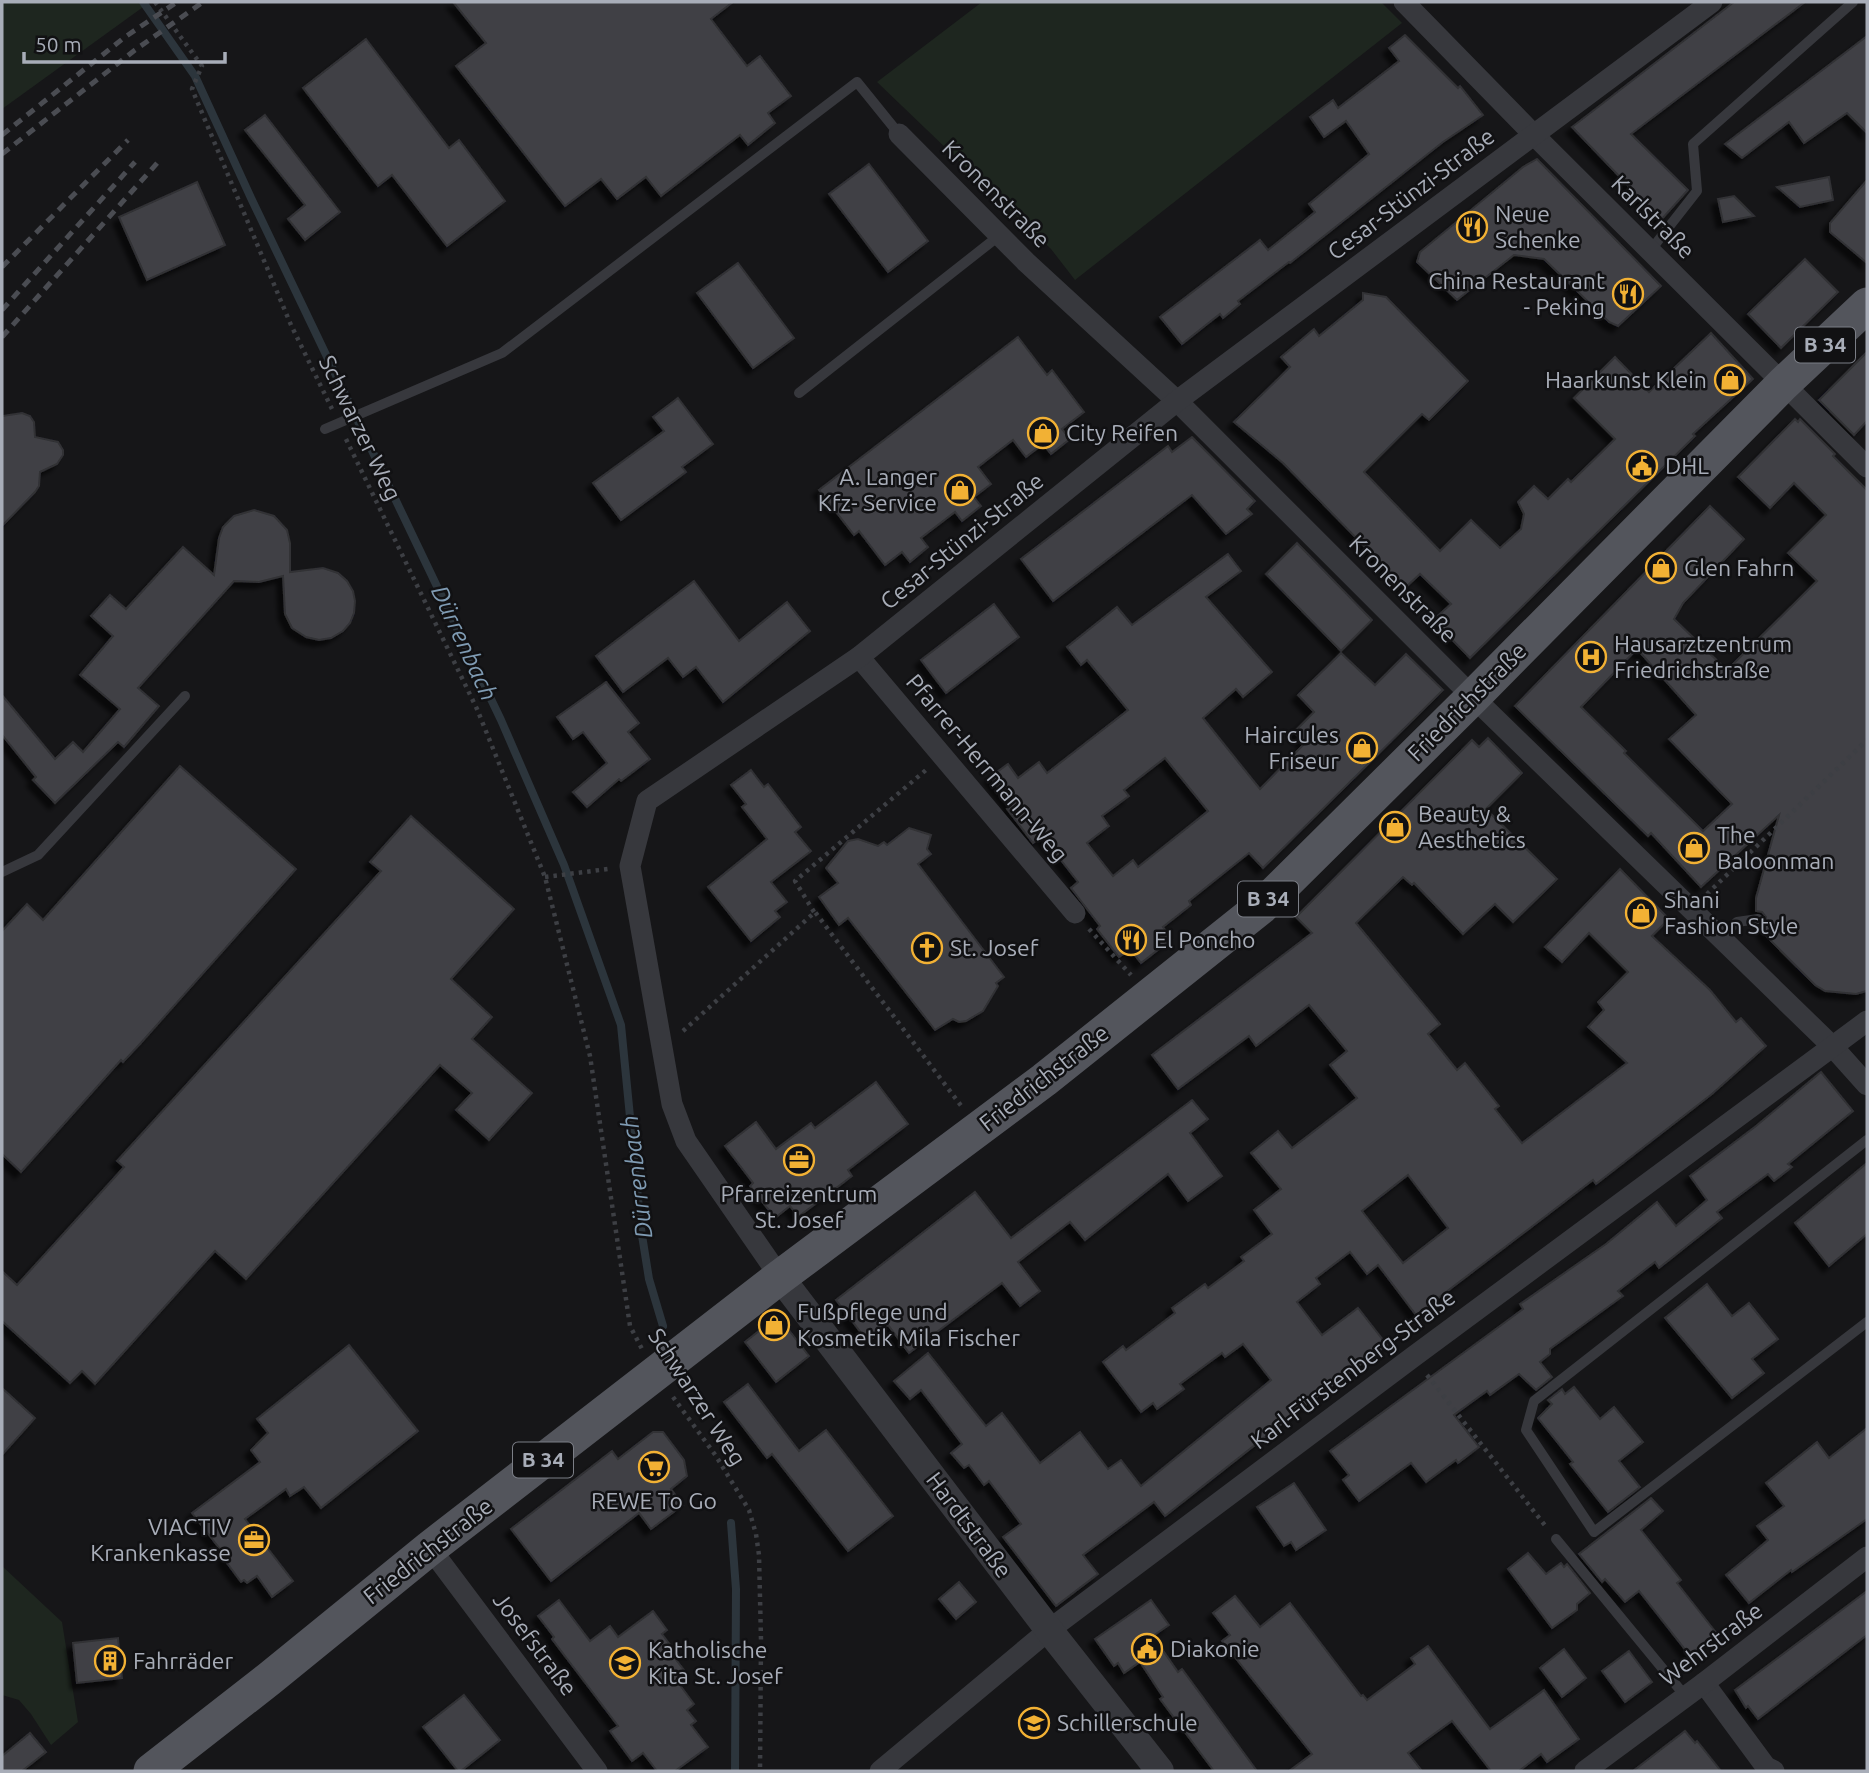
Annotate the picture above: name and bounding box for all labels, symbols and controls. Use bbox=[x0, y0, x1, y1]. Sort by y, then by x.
scale bar bbox=[24, 21, 226, 65]
text: 50 m bbox=[35, 32, 82, 56]
street label: Cesar-Stünzi-Straße bbox=[1323, 123, 1499, 264]
street label: Kronenstraße bbox=[938, 135, 1055, 252]
street label: Karlstraße bbox=[1607, 170, 1700, 263]
place label: Neue Schenke bbox=[1495, 201, 1581, 252]
restaurant icon: Neue Schenke bbox=[1455, 210, 1489, 244]
place label: China Restaurant - Peking bbox=[1428, 268, 1605, 319]
restaurant icon: China Restaurant - Peking bbox=[1611, 277, 1645, 311]
road number: B 34 bbox=[1795, 328, 1855, 362]
street label: Schwarzer Weg bbox=[315, 351, 406, 504]
shop icon: Haarkunst Klein bbox=[1713, 363, 1747, 397]
place label: Haarkunst Klein bbox=[1545, 367, 1707, 392]
shop icon: City Reifen bbox=[1026, 416, 1060, 450]
place label: City Reifen bbox=[1066, 420, 1178, 445]
public building icon: DHL bbox=[1625, 449, 1659, 483]
place label: DHL bbox=[1665, 453, 1709, 478]
place label: A. Langer Kfz- Service bbox=[818, 464, 937, 515]
street label: Cesar-Stünzi-Straße bbox=[875, 467, 1048, 614]
shop icon: A. Langer Kfz- Service bbox=[943, 473, 977, 507]
street label: Kronenstraße bbox=[1345, 530, 1462, 647]
shop icon: Glen Fahrn bbox=[1644, 551, 1678, 585]
place label: Glen Fahrn bbox=[1684, 555, 1794, 580]
water label: Dürrenbach bbox=[426, 581, 503, 705]
place label: Hausarztzentrum Friedrichstraße bbox=[1614, 631, 1792, 682]
street label: Friedrichstraße bbox=[1403, 638, 1531, 766]
hospital icon: Hausarztzentrum Friedrichstraße bbox=[1574, 640, 1608, 674]
street label: Pfarrer-Herrmann-Weg bbox=[902, 669, 1073, 866]
place label: Haircules Friseur bbox=[1244, 722, 1339, 773]
shop icon: Haircules Friseur bbox=[1345, 731, 1379, 765]
place label: Beauty & Aesthetics bbox=[1418, 801, 1526, 852]
shop icon: Beauty & Aesthetics bbox=[1378, 810, 1412, 844]
place label: The Baloonman bbox=[1717, 822, 1834, 873]
shop icon: The Baloonman bbox=[1677, 831, 1711, 865]
road number: B 34 bbox=[1238, 881, 1298, 916]
place label: Shani Fashion Style bbox=[1664, 887, 1799, 938]
shop icon: Shani Fashion Style bbox=[1624, 896, 1658, 930]
restaurant icon: El Poncho bbox=[1114, 923, 1148, 957]
place label: El Poncho bbox=[1154, 927, 1256, 952]
church icon: St. Josef bbox=[910, 931, 944, 965]
place label: St. Josef bbox=[950, 935, 1039, 960]
street label: Friedrichstraße bbox=[974, 1020, 1113, 1136]
water label: Dürrenbach bbox=[616, 1114, 657, 1240]
office icon: Pfarreizentrum St. Josef bbox=[782, 1143, 816, 1177]
place label: Pfarreizentrum St. Josef bbox=[721, 1181, 877, 1232]
street label: Karl-Fürstenberg-Straße bbox=[1246, 1284, 1459, 1453]
place label: Fußpflege und Kosmetik Mila Fischer bbox=[797, 1299, 1020, 1350]
shop icon: Fußpflege und Kosmetik Mila Fischer bbox=[757, 1308, 791, 1342]
street label: Schwarzer Weg bbox=[644, 1324, 751, 1470]
road number: B 34 bbox=[513, 1442, 573, 1478]
supermarket icon: REWE To Go bbox=[637, 1450, 671, 1484]
street label: Hardtstraße bbox=[922, 1467, 1017, 1582]
place label: REWE To Go bbox=[591, 1488, 717, 1513]
street label: Friedrichstraße bbox=[358, 1493, 497, 1609]
place label: VIACTIV Krankenkasse bbox=[90, 1514, 231, 1565]
office icon: VIACTIV Krankenkasse bbox=[237, 1523, 271, 1557]
street label: Josefstraße bbox=[489, 1587, 582, 1700]
street label: Wehrstraße bbox=[1655, 1597, 1767, 1690]
public building icon: Diakonie bbox=[1130, 1632, 1164, 1666]
place label: Diakonie bbox=[1170, 1636, 1260, 1661]
place label: Katholische Kita St. Josef bbox=[648, 1637, 783, 1688]
building icon: Fahrräder bbox=[93, 1644, 127, 1678]
school or university icon: Katholische Kita St. Josef bbox=[608, 1646, 642, 1680]
place label: Fahrräder bbox=[133, 1648, 234, 1673]
school or university icon: Schillerschule bbox=[1017, 1706, 1051, 1740]
place label: Schillerschule bbox=[1057, 1710, 1198, 1735]

